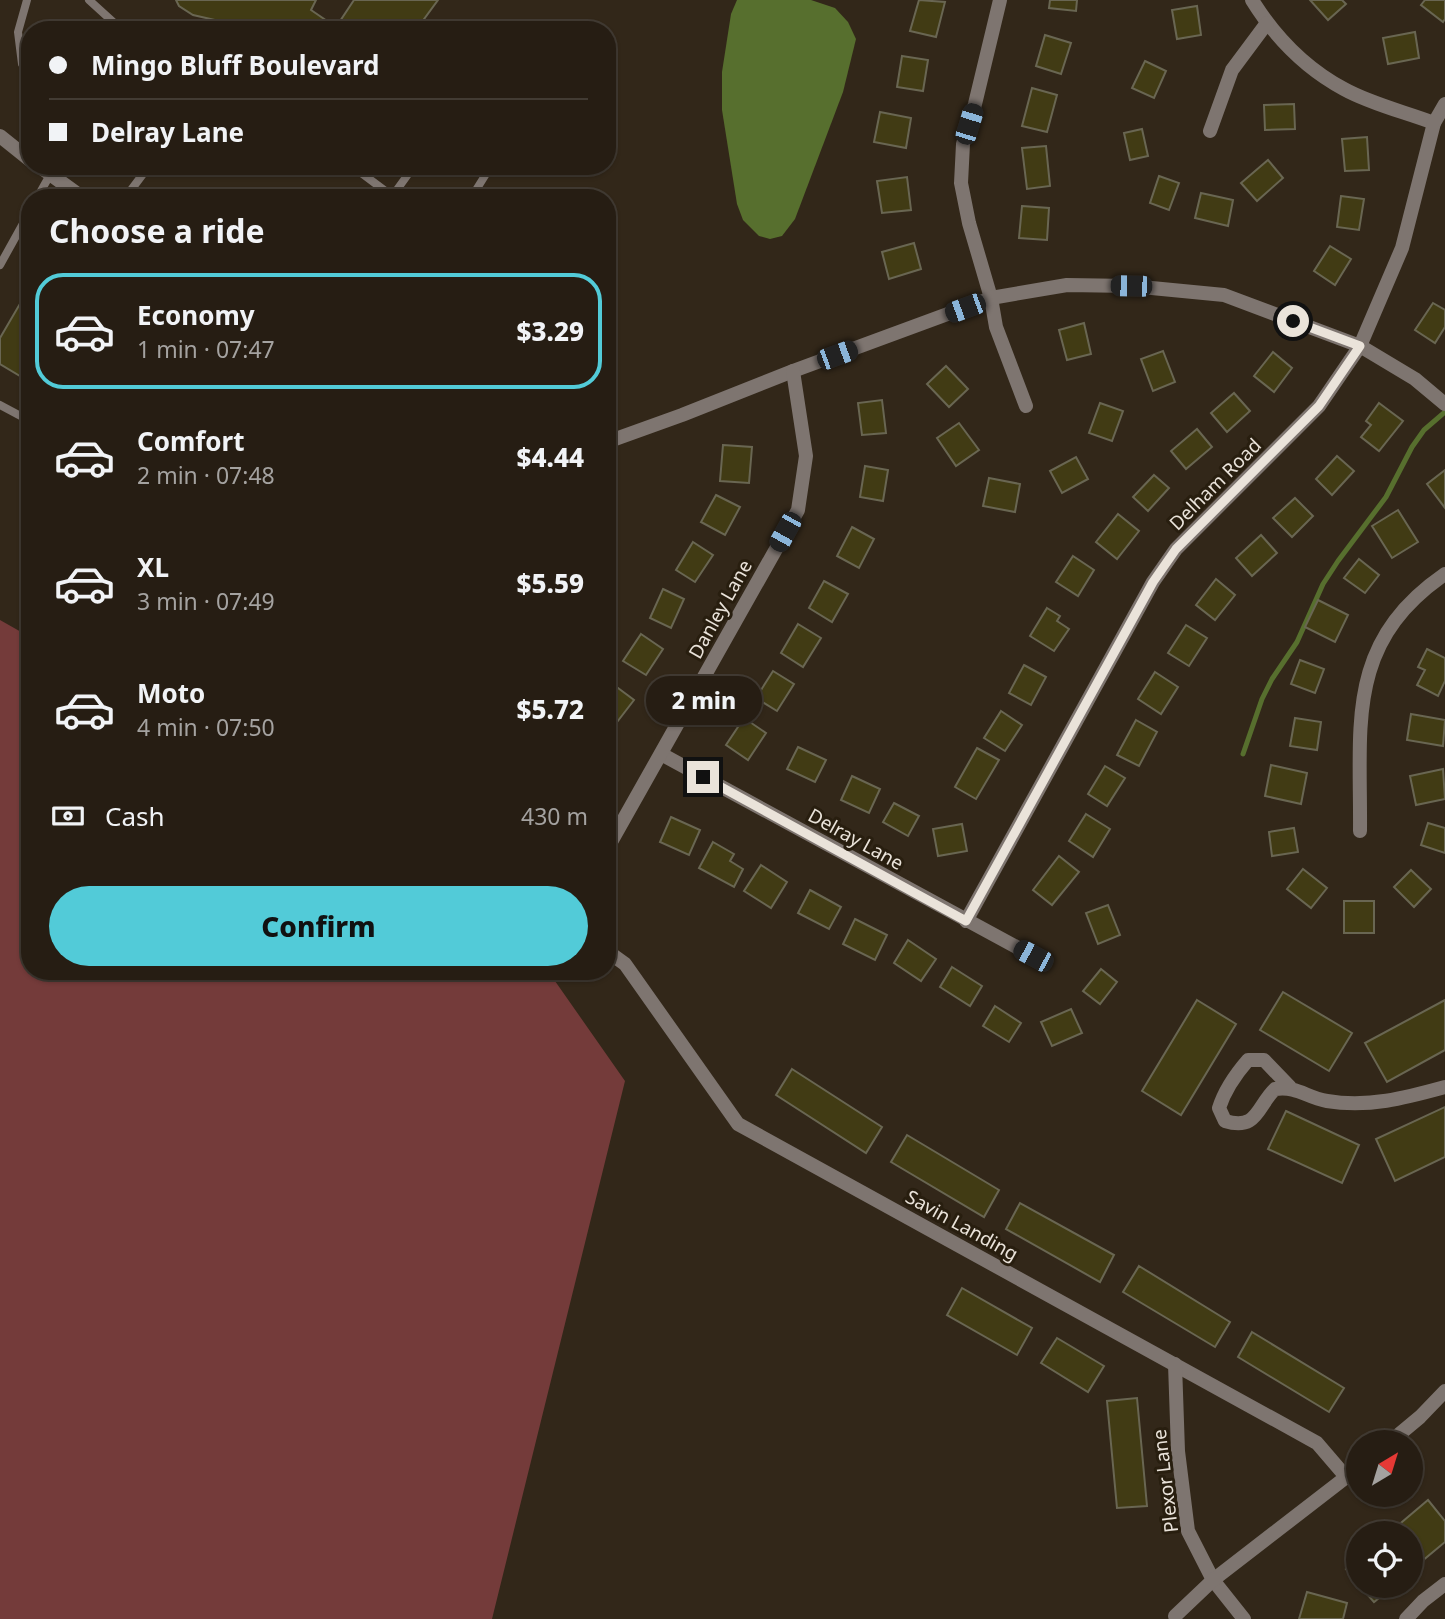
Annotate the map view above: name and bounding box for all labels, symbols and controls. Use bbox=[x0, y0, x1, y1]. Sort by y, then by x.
text: Mingo Bluff Boulevard bbox=[91, 47, 380, 83]
car bbox=[953, 101, 986, 147]
text: Delray Lane bbox=[91, 114, 244, 150]
text: Choose a ride bbox=[49, 209, 265, 252]
car bbox=[1110, 275, 1153, 297]
car bbox=[942, 291, 989, 325]
text: Economy bbox=[137, 297, 255, 333]
icon: car bbox=[53, 300, 116, 363]
route start bbox=[1277, 305, 1309, 337]
text: $3.29 bbox=[517, 313, 584, 349]
text: 1 min · 07:47 bbox=[137, 333, 275, 365]
car bbox=[814, 338, 861, 372]
text: Comfort bbox=[137, 423, 245, 459]
icon: car bbox=[53, 426, 116, 489]
street label: Delham Road bbox=[1163, 432, 1267, 536]
text: $4.44 bbox=[517, 439, 584, 475]
text: 2 min · 07:48 bbox=[137, 459, 275, 491]
car bbox=[766, 509, 805, 555]
text: XL bbox=[137, 549, 169, 585]
icon: car bbox=[53, 552, 116, 615]
street label: Danley Lane bbox=[682, 555, 758, 663]
text: $5.59 bbox=[517, 565, 584, 601]
text: 3 min · 07:49 bbox=[137, 585, 275, 617]
text: Moto bbox=[137, 675, 205, 711]
callout: 2 min bbox=[645, 676, 761, 724]
icon: car bbox=[53, 678, 116, 741]
text: 2 min bbox=[672, 684, 736, 716]
text: $5.72 bbox=[517, 691, 584, 727]
text: 4 min · 07:50 bbox=[137, 711, 275, 743]
route end bbox=[687, 761, 719, 793]
icon: cash bbox=[49, 797, 87, 835]
text: Cash bbox=[105, 798, 165, 834]
text: 430 m bbox=[521, 800, 588, 832]
street label: Delray Lane bbox=[804, 802, 908, 876]
button: Confirm bbox=[49, 886, 588, 966]
car bbox=[1010, 937, 1057, 975]
street label: Savin Landing bbox=[901, 1183, 1023, 1267]
street label: Plexor Lane bbox=[1146, 1428, 1184, 1534]
north arrow bbox=[1346, 1430, 1423, 1507]
map controls bbox=[1346, 1430, 1423, 1598]
button: locate bbox=[1346, 1521, 1423, 1598]

